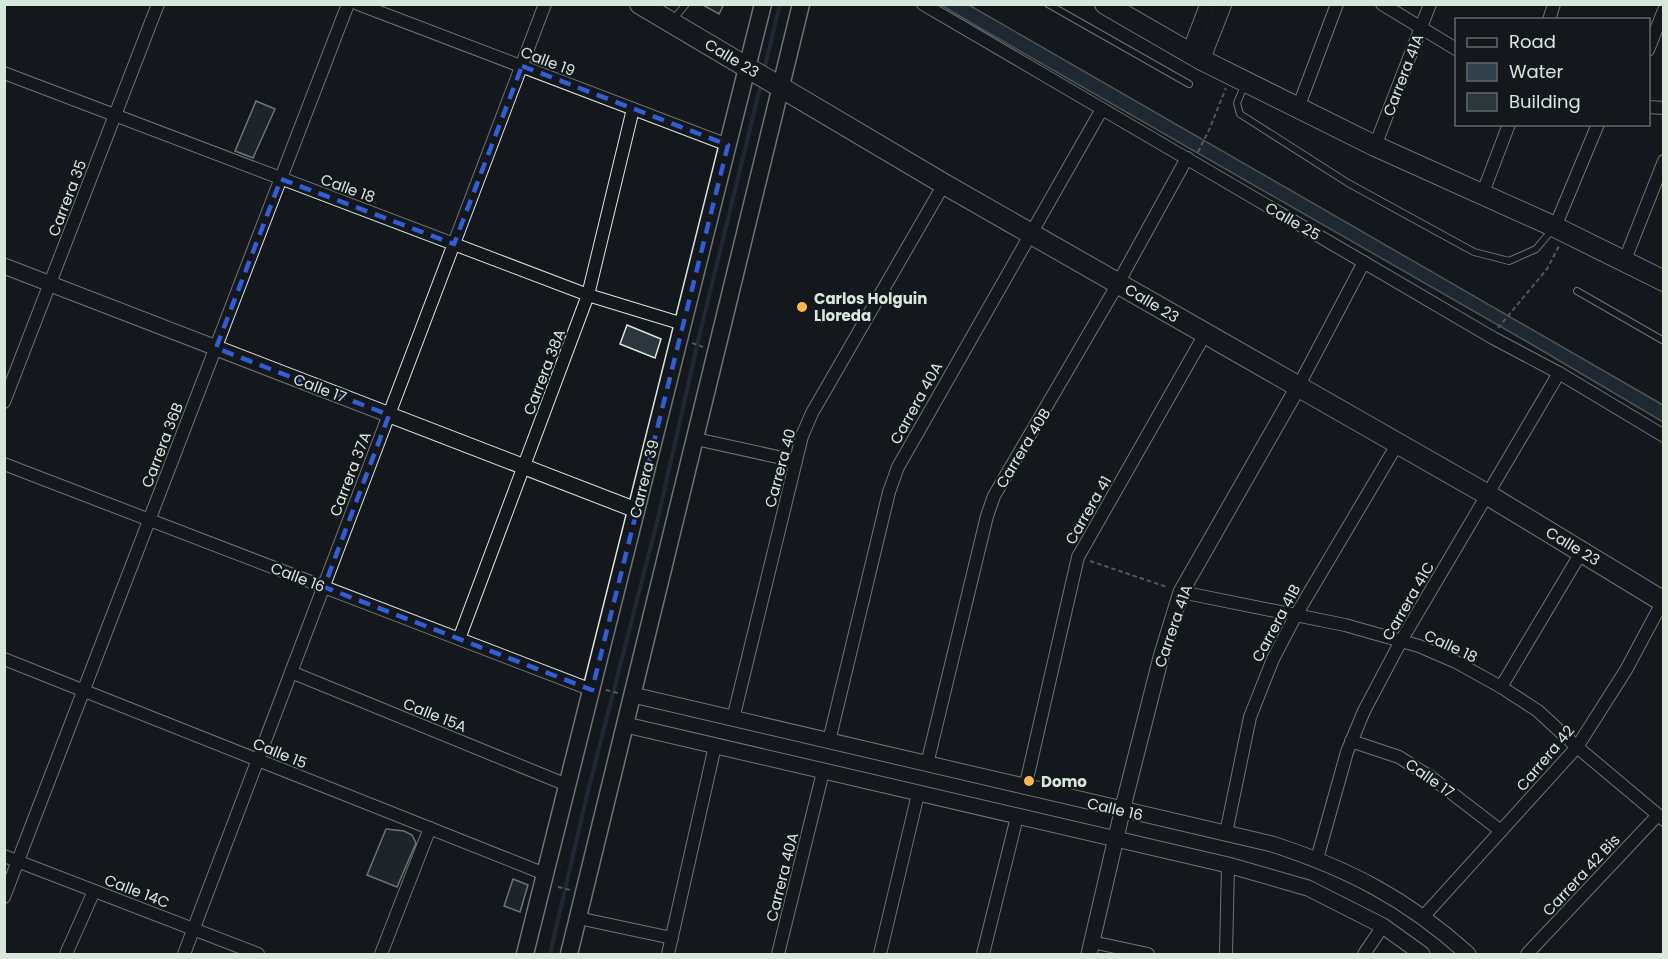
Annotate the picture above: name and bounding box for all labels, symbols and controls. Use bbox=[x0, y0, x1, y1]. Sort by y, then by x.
legend bbox=[1455, 18, 1650, 126]
text: Road bbox=[1509, 29, 1556, 54]
street label: Carrera 41A bbox=[1378, 31, 1428, 119]
street label: Calle 23 bbox=[701, 34, 763, 82]
street label: Calle 19 bbox=[518, 41, 578, 81]
text: Water bbox=[1509, 59, 1563, 84]
text: Building bbox=[1509, 89, 1581, 114]
street label: Carrera 35 bbox=[43, 157, 91, 239]
street label: Calle 18 bbox=[318, 168, 378, 208]
street label: Calle 25 bbox=[1262, 197, 1324, 245]
street label: Calle 23 bbox=[1121, 279, 1183, 327]
place label: Carlos Holguin Lloreda bbox=[814, 288, 927, 326]
marker: Carlos Holguin Lloreda bbox=[795, 300, 809, 314]
street label: Carrera 38A bbox=[518, 326, 570, 418]
street label: Carrera 40A bbox=[885, 358, 947, 448]
street label: Calle 17 bbox=[290, 368, 350, 408]
street label: Carrera 36B bbox=[136, 399, 188, 491]
street label: Carrera 40B bbox=[991, 404, 1055, 492]
street label: Carrera 40 bbox=[759, 426, 801, 510]
street label: Carrera 37A bbox=[324, 429, 376, 519]
street label: Carrera 39 bbox=[624, 438, 664, 520]
street label: Carrera 41 bbox=[1060, 472, 1116, 548]
street label: Calle 23 bbox=[1542, 522, 1604, 570]
street label: Calle 16 bbox=[268, 557, 328, 597]
street label: Carrera 41C bbox=[1377, 558, 1439, 644]
street label: Carrera 41B bbox=[1247, 580, 1305, 666]
street label: Carrera 41A bbox=[1149, 582, 1197, 670]
street label: Calle 18 bbox=[1421, 625, 1481, 667]
street label: Calle 15A bbox=[400, 693, 470, 737]
street label: Carrera 42 bbox=[1511, 721, 1579, 795]
street label: Calle 15 bbox=[250, 733, 310, 773]
street label: Calle 17 bbox=[1401, 754, 1459, 802]
place label: Domo bbox=[1041, 771, 1087, 792]
marker: Domo bbox=[1022, 774, 1036, 788]
street label: Calle 16 bbox=[1085, 792, 1145, 826]
street label: Carrera 42 Bis bbox=[1538, 829, 1625, 920]
street label: Carrera 40A bbox=[761, 830, 803, 924]
street label: Calle 14C bbox=[101, 869, 173, 913]

